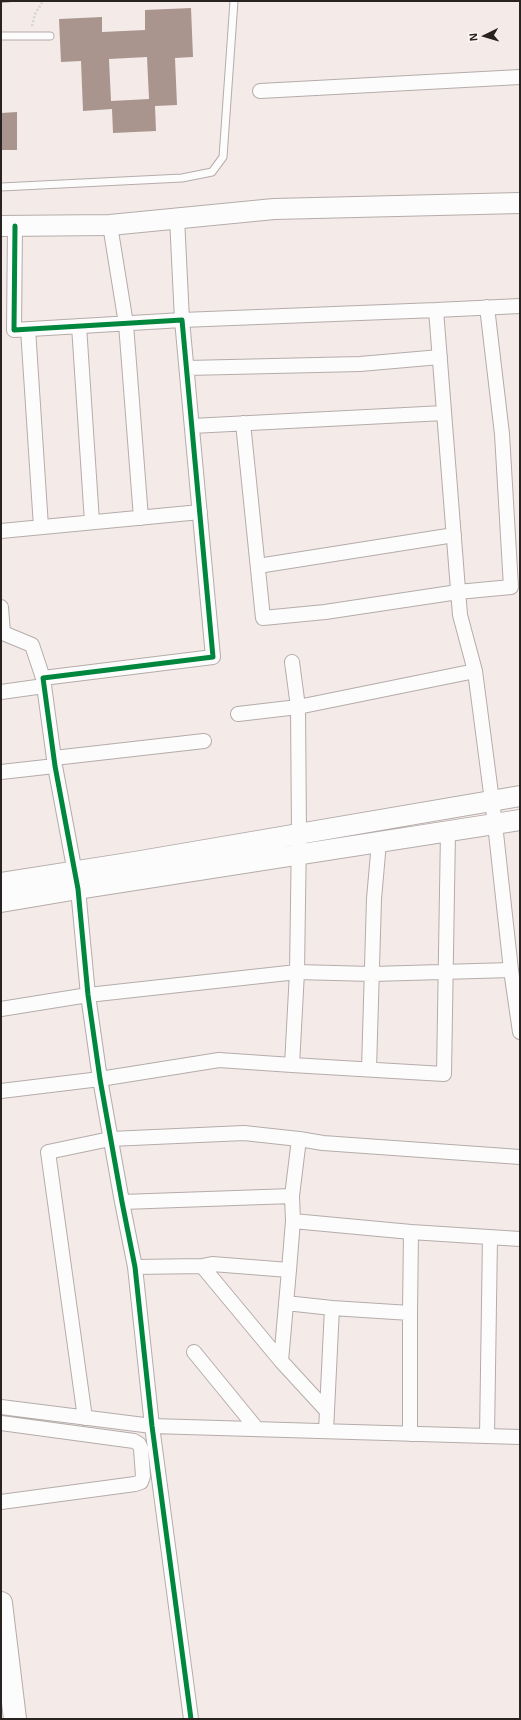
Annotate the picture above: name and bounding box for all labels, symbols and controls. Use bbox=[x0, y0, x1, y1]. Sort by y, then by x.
north arrow bbox=[465, 16, 505, 56]
text: N bbox=[467, 33, 479, 42]

